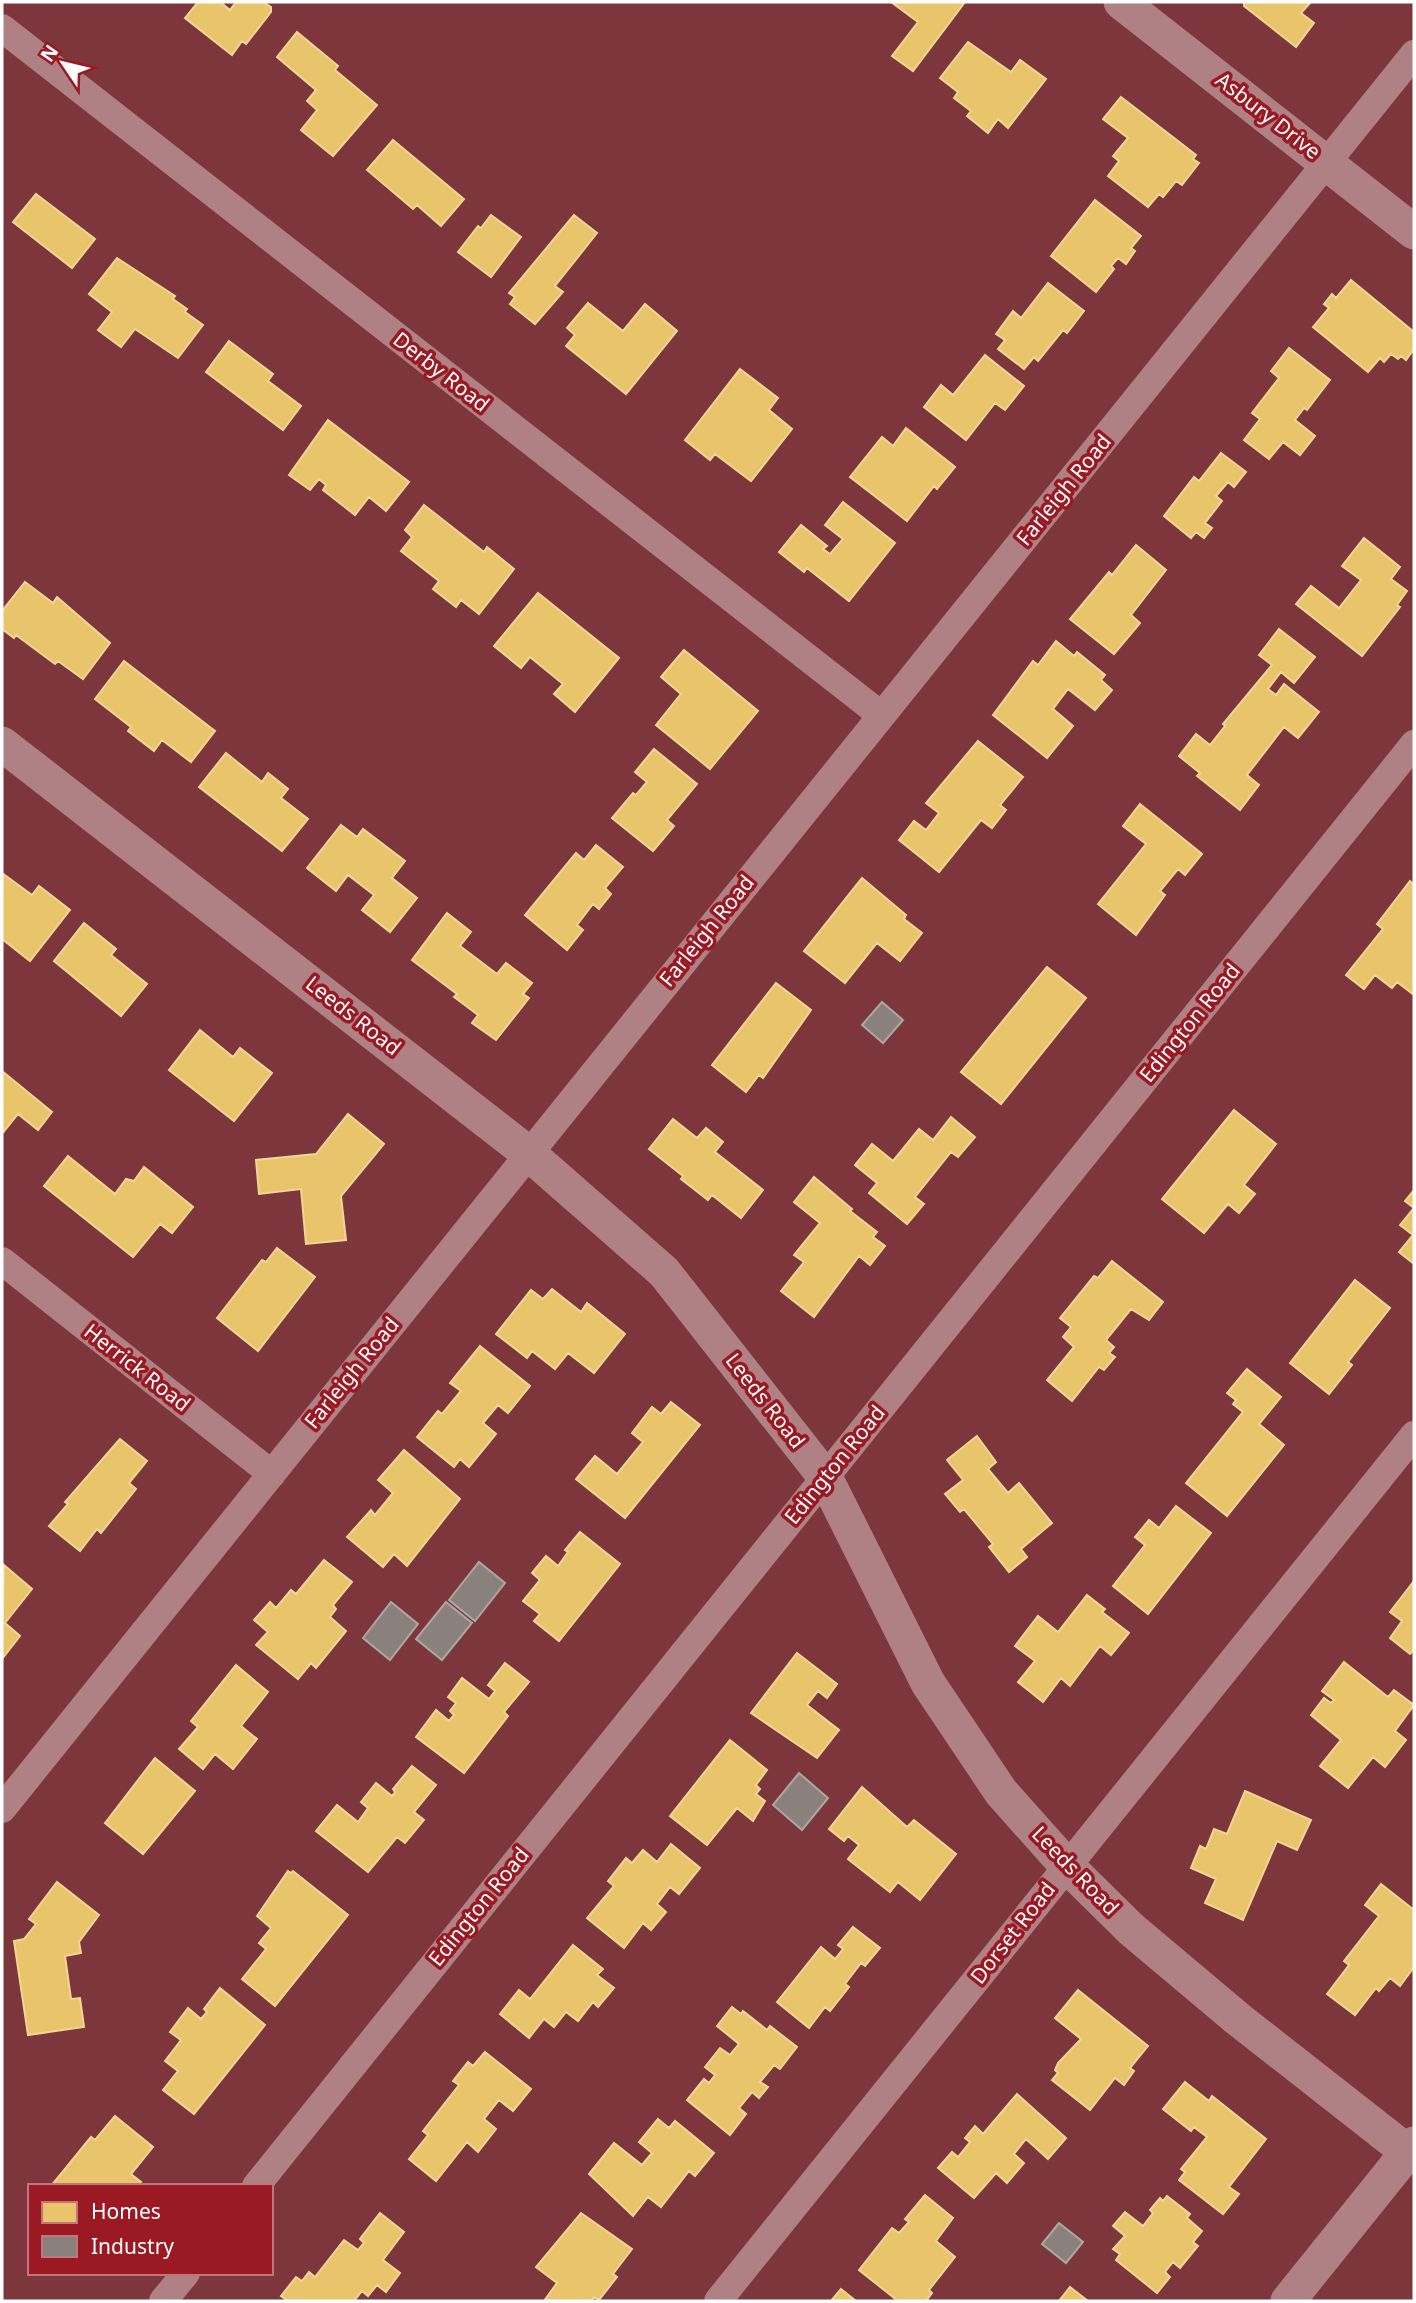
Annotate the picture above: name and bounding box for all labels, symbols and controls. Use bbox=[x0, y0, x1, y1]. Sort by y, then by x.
north arrow bbox=[28, 28, 98, 98]
text: N bbox=[34, 39, 64, 67]
street label: Asbury Drive bbox=[1210, 65, 1327, 165]
street label: Derby Road bbox=[388, 325, 496, 418]
street label: Farleigh Road bbox=[1010, 428, 1117, 551]
street label: Farleigh Road bbox=[653, 869, 760, 992]
street label: Edington Road bbox=[1133, 957, 1246, 1088]
street label: Leeds Road bbox=[300, 969, 407, 1061]
street label: Farleigh Road bbox=[298, 1311, 405, 1434]
street label: Herrick Road bbox=[79, 1317, 196, 1417]
street label: Leeds Road bbox=[720, 1347, 812, 1454]
street label: Edington Road bbox=[778, 1399, 891, 1530]
street label: Leeds Road bbox=[1026, 1820, 1125, 1921]
street label: Edington Road bbox=[422, 1841, 535, 1972]
street label: Dorset Road bbox=[964, 1876, 1061, 1989]
legend bbox=[28, 2184, 273, 2275]
text: Homes bbox=[91, 2197, 161, 2225]
text: Industry bbox=[91, 2232, 174, 2260]

